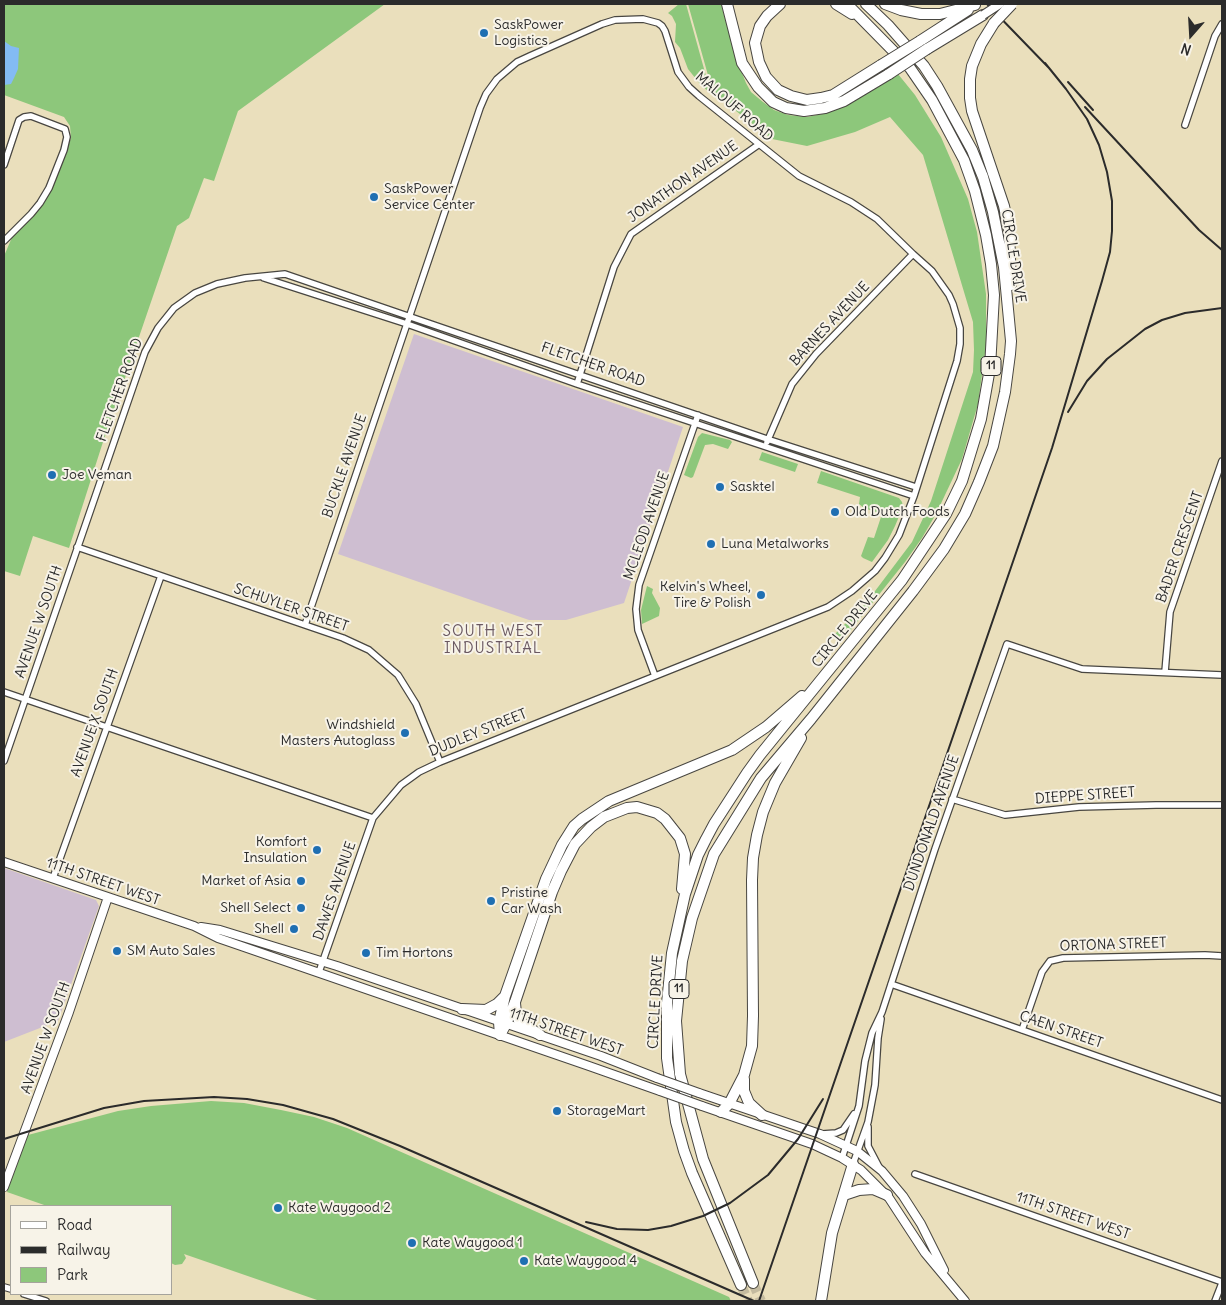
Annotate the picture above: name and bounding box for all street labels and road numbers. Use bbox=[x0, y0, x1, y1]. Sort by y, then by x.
street label: MALOUF ROAD bbox=[692, 69, 776, 145]
street label: JONATHON AVENUE bbox=[625, 138, 741, 226]
street label: CIRCLE DRIVE bbox=[997, 208, 1029, 304]
street label: BARNES AVENUE bbox=[787, 278, 873, 370]
street label: FLETCHER ROAD bbox=[93, 336, 147, 444]
street label: FLETCHER ROAD bbox=[539, 339, 647, 391]
road number: 11 bbox=[981, 356, 1001, 376]
street label: BUCKLE AVENUE bbox=[319, 412, 371, 520]
street label: MCLEOD AVENUE bbox=[621, 470, 673, 582]
street label: BADER CRESCENT bbox=[1153, 489, 1207, 605]
street label: AVENUE W SOUTH bbox=[12, 564, 66, 680]
street label: SCHUYLER STREET bbox=[232, 581, 350, 635]
street label: CIRCLE DRIVE bbox=[809, 587, 881, 671]
street label: AVENUE X SOUTH bbox=[68, 667, 122, 779]
street label: DUDLEY STREET bbox=[427, 706, 529, 760]
street label: DUNDONALD AVENUE bbox=[901, 753, 963, 893]
street label: DIEPPE STREET bbox=[1034, 784, 1136, 808]
street label: DAWES AVENUE bbox=[310, 839, 360, 943]
street label: 11TH STREET WEST bbox=[44, 855, 162, 909]
street label: ORTONA STREET bbox=[1059, 935, 1167, 955]
street label: CIRCLE DRIVE bbox=[645, 954, 667, 1050]
street label: AVENUE W SOUTH bbox=[18, 980, 74, 1096]
road number: 11 bbox=[669, 980, 689, 999]
street label: 11TH STREET WEST bbox=[507, 1005, 625, 1059]
street label: CAEN STREET bbox=[1017, 1008, 1105, 1052]
street label: 11TH STREET WEST bbox=[1014, 1189, 1132, 1243]

